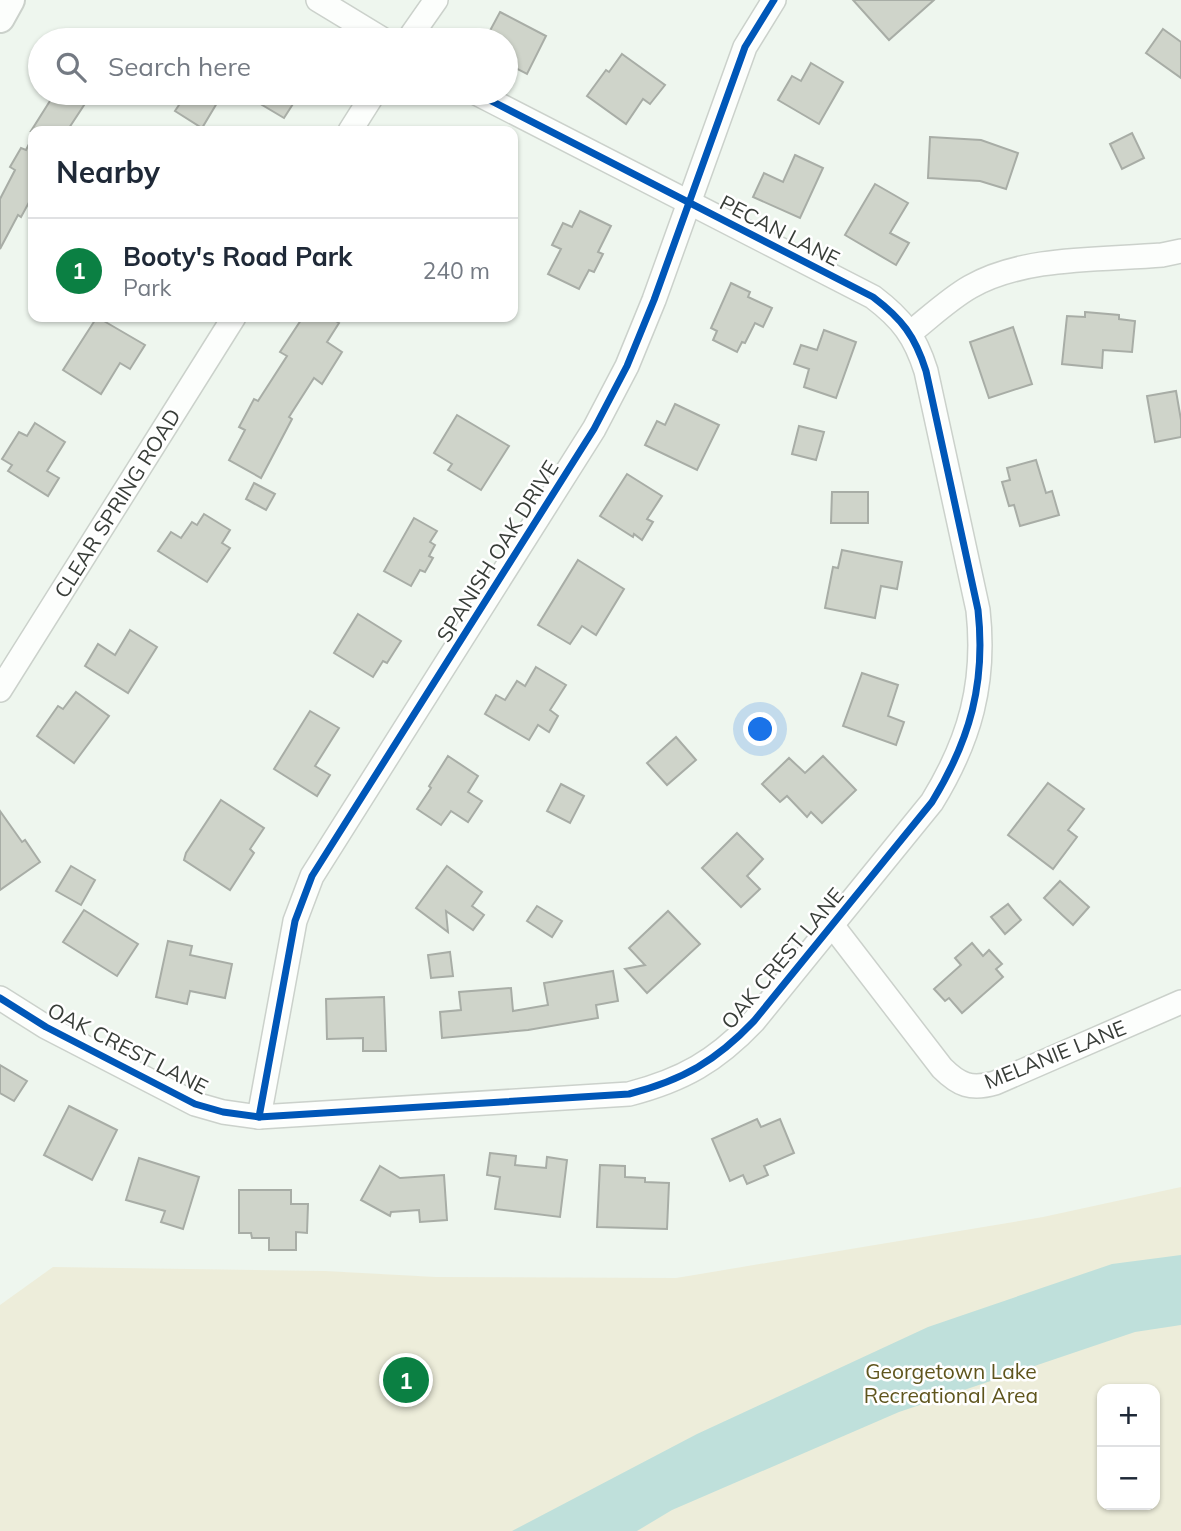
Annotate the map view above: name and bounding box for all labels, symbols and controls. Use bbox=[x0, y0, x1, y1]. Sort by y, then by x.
search box bbox=[28, 28, 518, 105]
icon: search bbox=[52, 48, 90, 86]
text: Search here bbox=[108, 50, 251, 83]
text: Nearby bbox=[56, 153, 160, 191]
street label: PECAN LANE bbox=[716, 189, 844, 271]
text: Booty's Road Park bbox=[123, 240, 352, 273]
text: 1 bbox=[72, 256, 86, 285]
text: 240 m bbox=[422, 256, 490, 285]
text: Park bbox=[123, 273, 171, 302]
street label: CLEAR SPRING ROAD bbox=[48, 404, 186, 602]
street label: SPANISH OAK DRIVE bbox=[431, 455, 563, 647]
your location bbox=[743, 712, 777, 746]
street label: OAK CREST LANE bbox=[715, 882, 849, 1034]
street label: OAK CREST LANE bbox=[43, 996, 213, 1100]
street label: MELANIE LANE bbox=[980, 1014, 1130, 1094]
pin: 1 bbox=[383, 1354, 429, 1406]
park label: Georgetown Lake Recreational Area bbox=[864, 1358, 1038, 1408]
map controls bbox=[1097, 1384, 1160, 1510]
button: + bbox=[1097, 1384, 1160, 1447]
button: − bbox=[1097, 1447, 1160, 1510]

